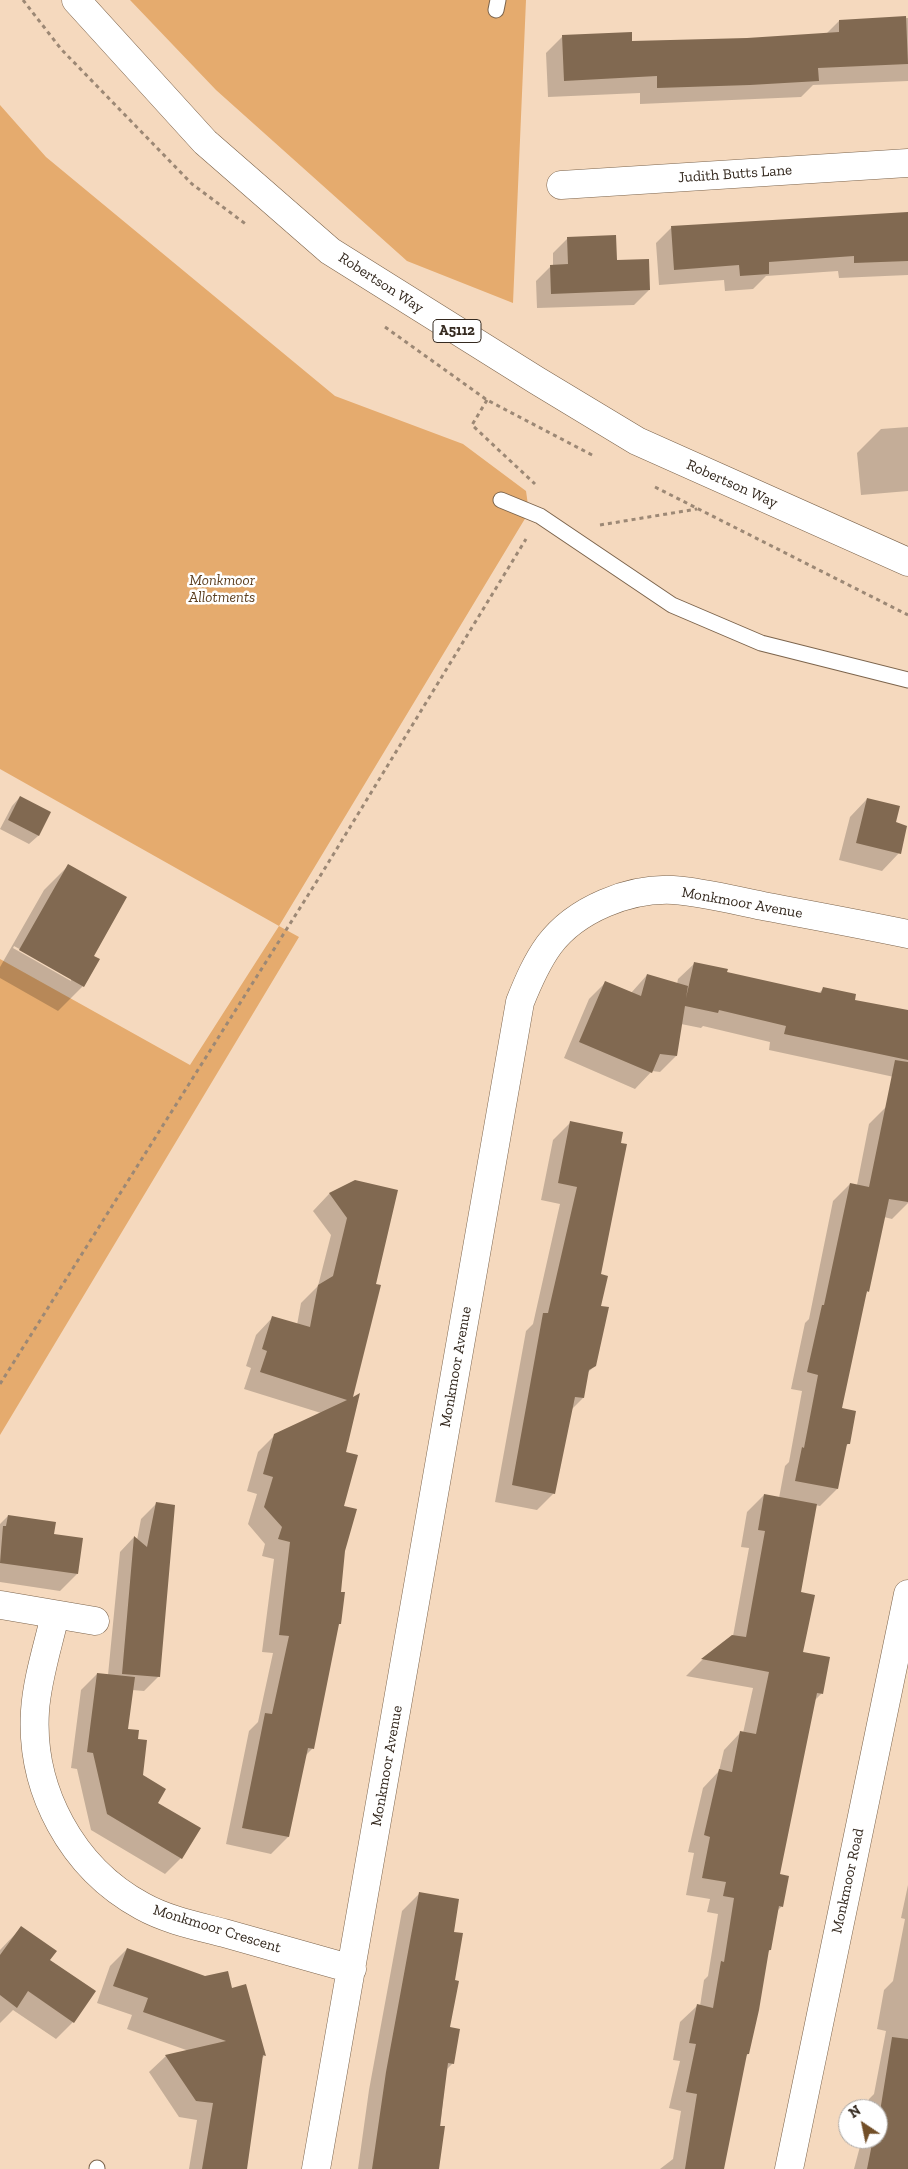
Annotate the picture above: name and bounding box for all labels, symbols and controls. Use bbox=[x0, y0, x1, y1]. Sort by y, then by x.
street label: Judith Butts Lane bbox=[677, 161, 793, 187]
street label: Robertson Way bbox=[335, 249, 427, 317]
road number: A5112 bbox=[433, 320, 481, 342]
street label: Robertson Way bbox=[684, 456, 780, 512]
park label: Monkmoor Allotments bbox=[189, 572, 255, 607]
street label: Monkmoor Avenue bbox=[680, 883, 804, 923]
street label: Monkmoor Avenue bbox=[436, 1305, 476, 1429]
street label: Monkmoor Avenue bbox=[367, 1704, 407, 1828]
street label: Monkmoor Road bbox=[828, 1827, 868, 1935]
street label: Monkmoor Crescent bbox=[151, 1901, 283, 1957]
north arrow bbox=[838, 2099, 888, 2149]
text: N bbox=[846, 2102, 864, 2122]

